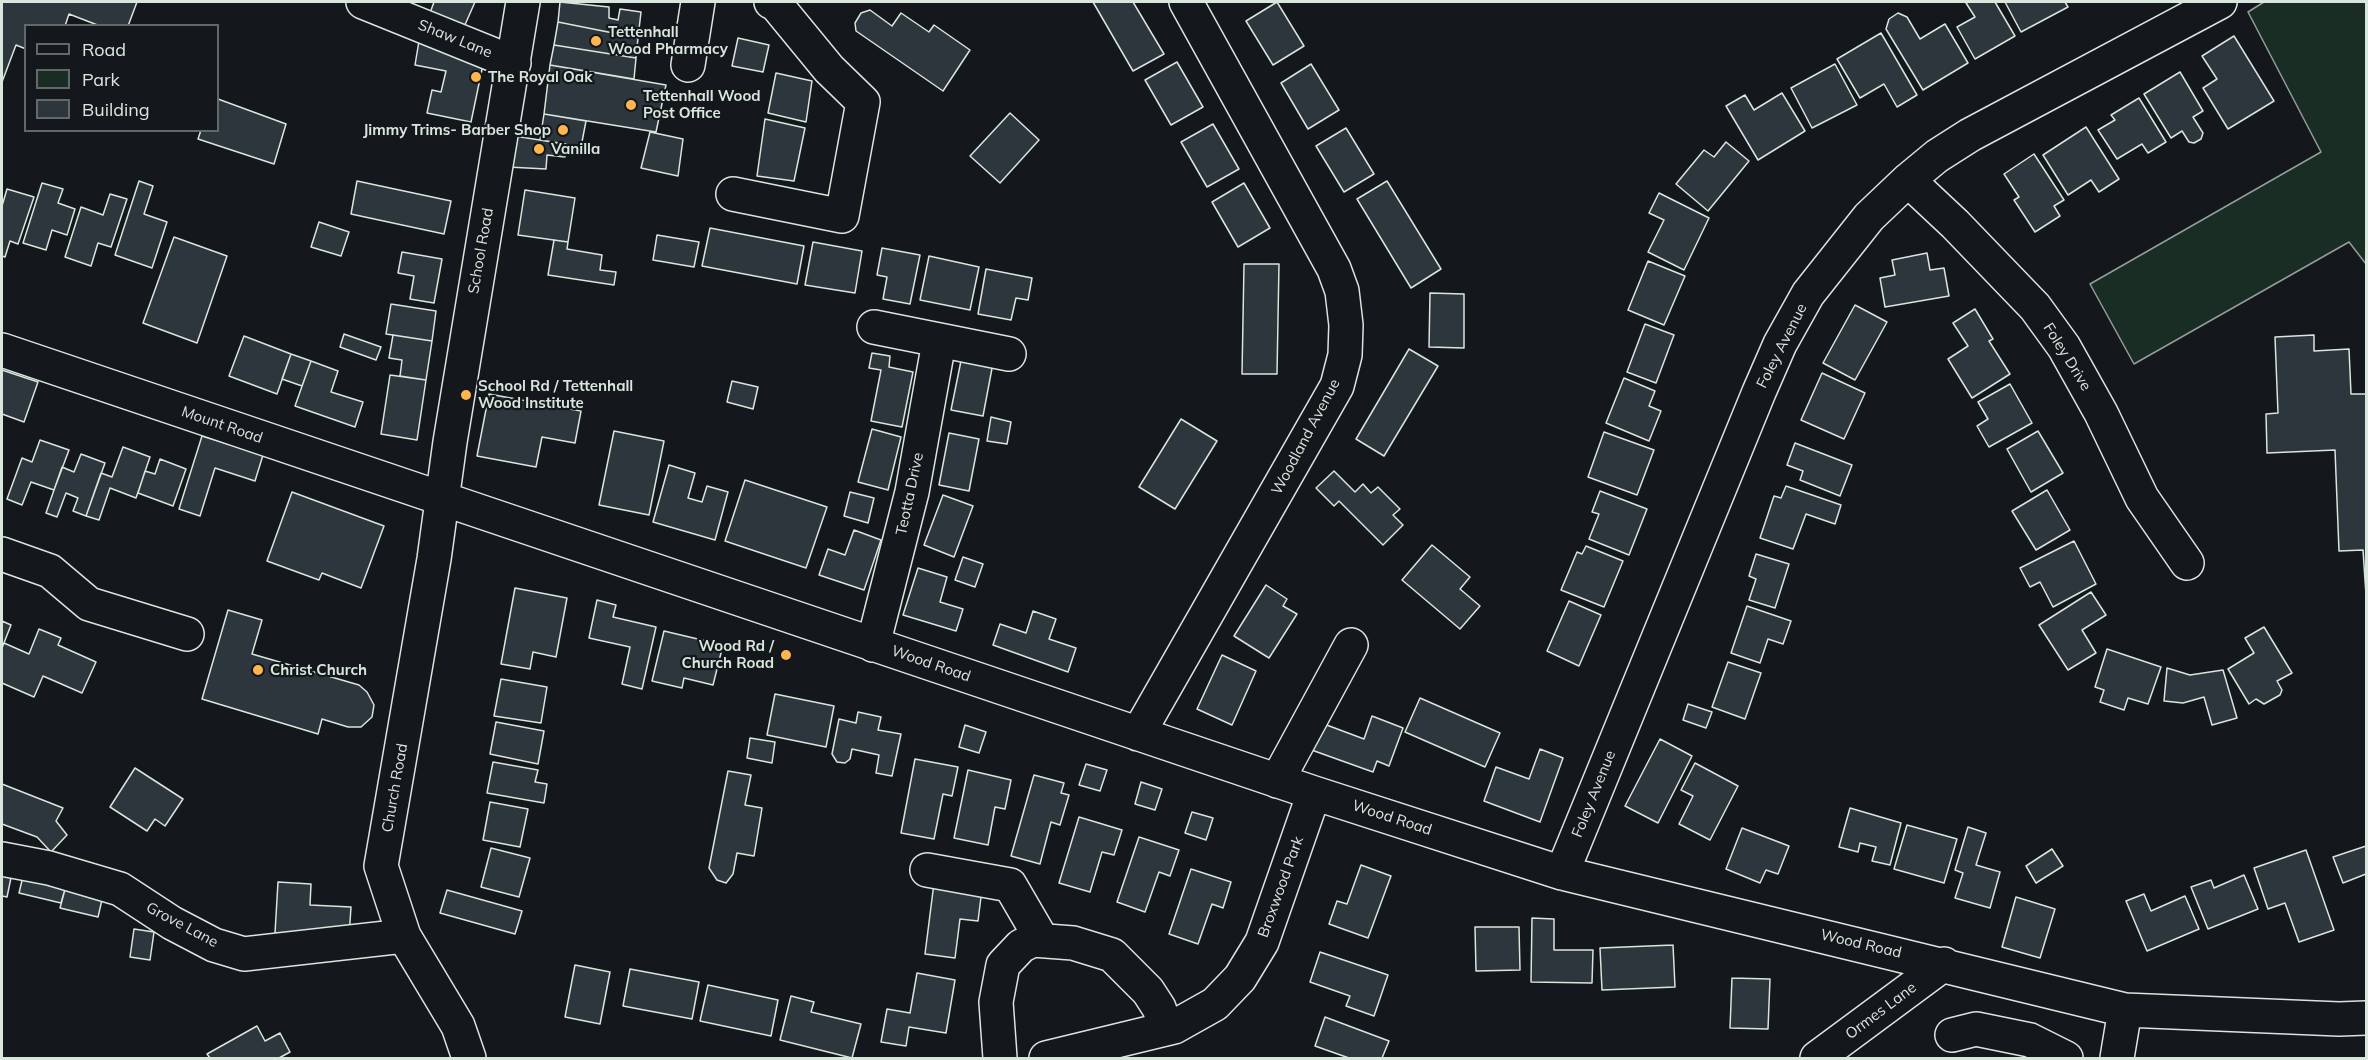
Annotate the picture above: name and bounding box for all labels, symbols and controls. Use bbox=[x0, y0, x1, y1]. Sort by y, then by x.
street label: Shaw Lane bbox=[415, 16, 495, 62]
place label: Tettenhall Wood Pharmacy bbox=[608, 23, 728, 58]
legend bbox=[24, 24, 219, 132]
marker: Tettenhall Wood Pharmacy bbox=[589, 34, 603, 48]
text: Road bbox=[82, 38, 126, 61]
text: Park bbox=[82, 68, 120, 91]
place label: The Royal Oak bbox=[488, 68, 592, 86]
marker: The Royal Oak bbox=[469, 70, 483, 84]
place label: Tettenhall Wood Post Office bbox=[643, 87, 761, 122]
text: Building bbox=[82, 98, 150, 121]
marker: Tettenhall Wood Post Office bbox=[624, 98, 638, 112]
place label: Jimmy Trims- Barber Shop bbox=[363, 121, 551, 139]
marker: Jimmy Trims- Barber Shop bbox=[556, 123, 570, 137]
place label: Vanilla bbox=[551, 140, 600, 158]
marker: Vanilla bbox=[532, 142, 546, 156]
street label: School Road bbox=[465, 207, 497, 295]
street label: Foley Avenue bbox=[1753, 301, 1811, 391]
street label: Foley Drive bbox=[2039, 320, 2095, 394]
street label: Woodland Avenue bbox=[1268, 376, 1344, 498]
place label: School Rd / Tettenhall Wood Institute bbox=[478, 377, 633, 412]
marker: School Rd / Tettenhall Wood Institute bbox=[459, 388, 473, 402]
street label: Mount Road bbox=[179, 403, 265, 447]
street label: Teotta Drive bbox=[892, 451, 928, 537]
place label: Wood Rd / Church Road bbox=[681, 637, 774, 672]
street label: Wood Road bbox=[889, 642, 973, 686]
marker: Wood Rd / Church Road bbox=[779, 648, 793, 662]
place label: Christ Church bbox=[270, 661, 367, 679]
marker: Christ Church bbox=[251, 663, 265, 677]
street label: Church Road bbox=[378, 742, 412, 834]
street label: Foley Avenue bbox=[1568, 748, 1620, 840]
street label: Wood Road bbox=[1350, 797, 1434, 839]
street label: Broxwood Park bbox=[1254, 834, 1308, 940]
street label: Grove Lane bbox=[143, 899, 221, 951]
street label: Wood Road bbox=[1819, 926, 1903, 962]
street label: Ormes Lane bbox=[1842, 979, 1920, 1043]

